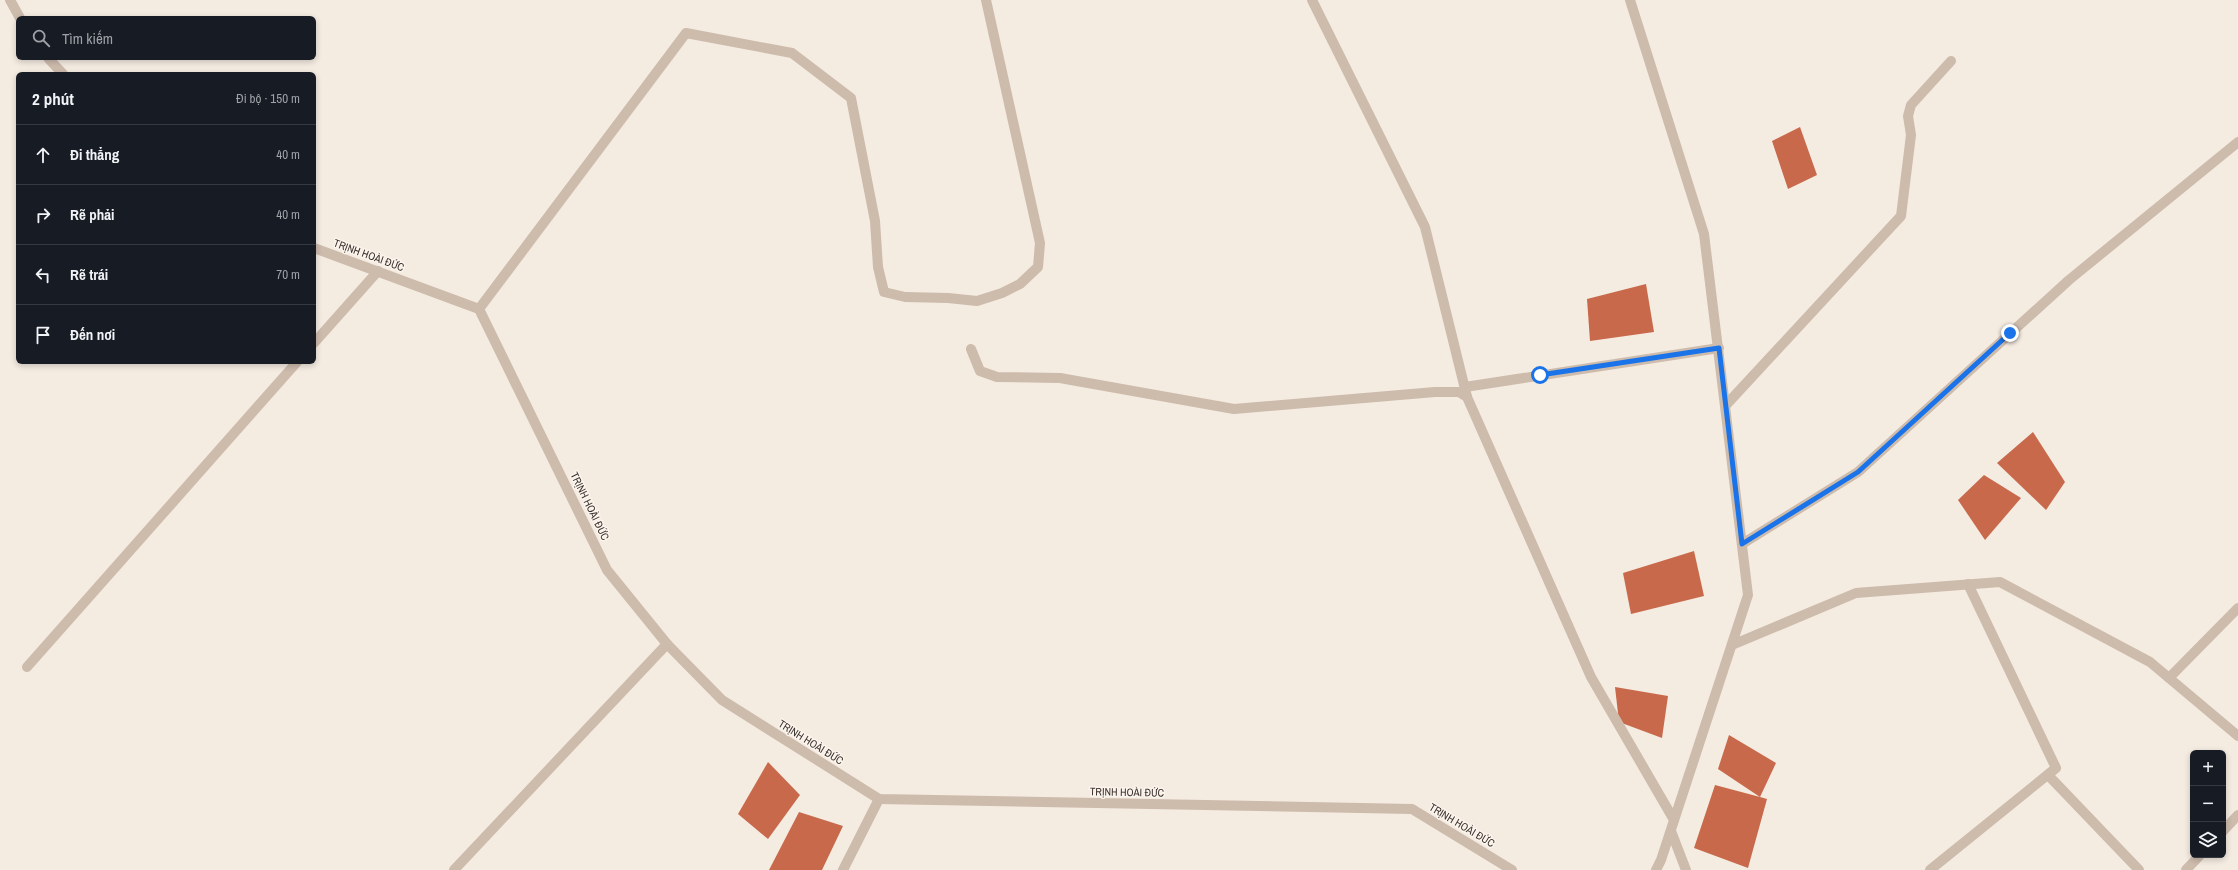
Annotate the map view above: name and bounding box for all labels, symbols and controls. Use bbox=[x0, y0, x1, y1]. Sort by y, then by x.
search box bbox=[16, 16, 316, 60]
icon: search bbox=[30, 27, 52, 49]
text: Tìm kiếm bbox=[62, 28, 113, 49]
text: 2 phút bbox=[32, 87, 74, 110]
text: Đi bộ · 150 m bbox=[236, 90, 300, 107]
icon: ahead bbox=[32, 144, 54, 166]
text: Đi thẳng bbox=[70, 144, 119, 165]
text: 40 m bbox=[276, 146, 300, 163]
icon: right bbox=[32, 204, 54, 226]
text: Rẽ phải bbox=[70, 204, 114, 225]
text: 40 m bbox=[276, 206, 300, 223]
street label: TRỊNH HOÀI ĐỨC bbox=[332, 236, 407, 274]
icon: left bbox=[32, 264, 54, 286]
text: Rẽ trái bbox=[70, 264, 108, 285]
text: 70 m bbox=[276, 266, 300, 283]
icon: arrive bbox=[32, 324, 54, 346]
text: Đến nơi bbox=[70, 324, 115, 345]
route end bbox=[2001, 324, 2019, 342]
route start bbox=[1531, 366, 1549, 384]
street label: TRỊNH HOÀI ĐỨC bbox=[567, 470, 613, 543]
street label: TRỊNH HOÀI ĐỨC bbox=[776, 716, 847, 768]
map controls bbox=[2190, 750, 2226, 858]
button: + bbox=[2190, 750, 2226, 786]
street label: TRỊNH HOÀI ĐỨC bbox=[1090, 784, 1165, 800]
button: − bbox=[2190, 786, 2226, 822]
street label: TRỊNH HOÀI ĐỨC bbox=[1427, 800, 1498, 850]
button: layers bbox=[2190, 822, 2226, 858]

